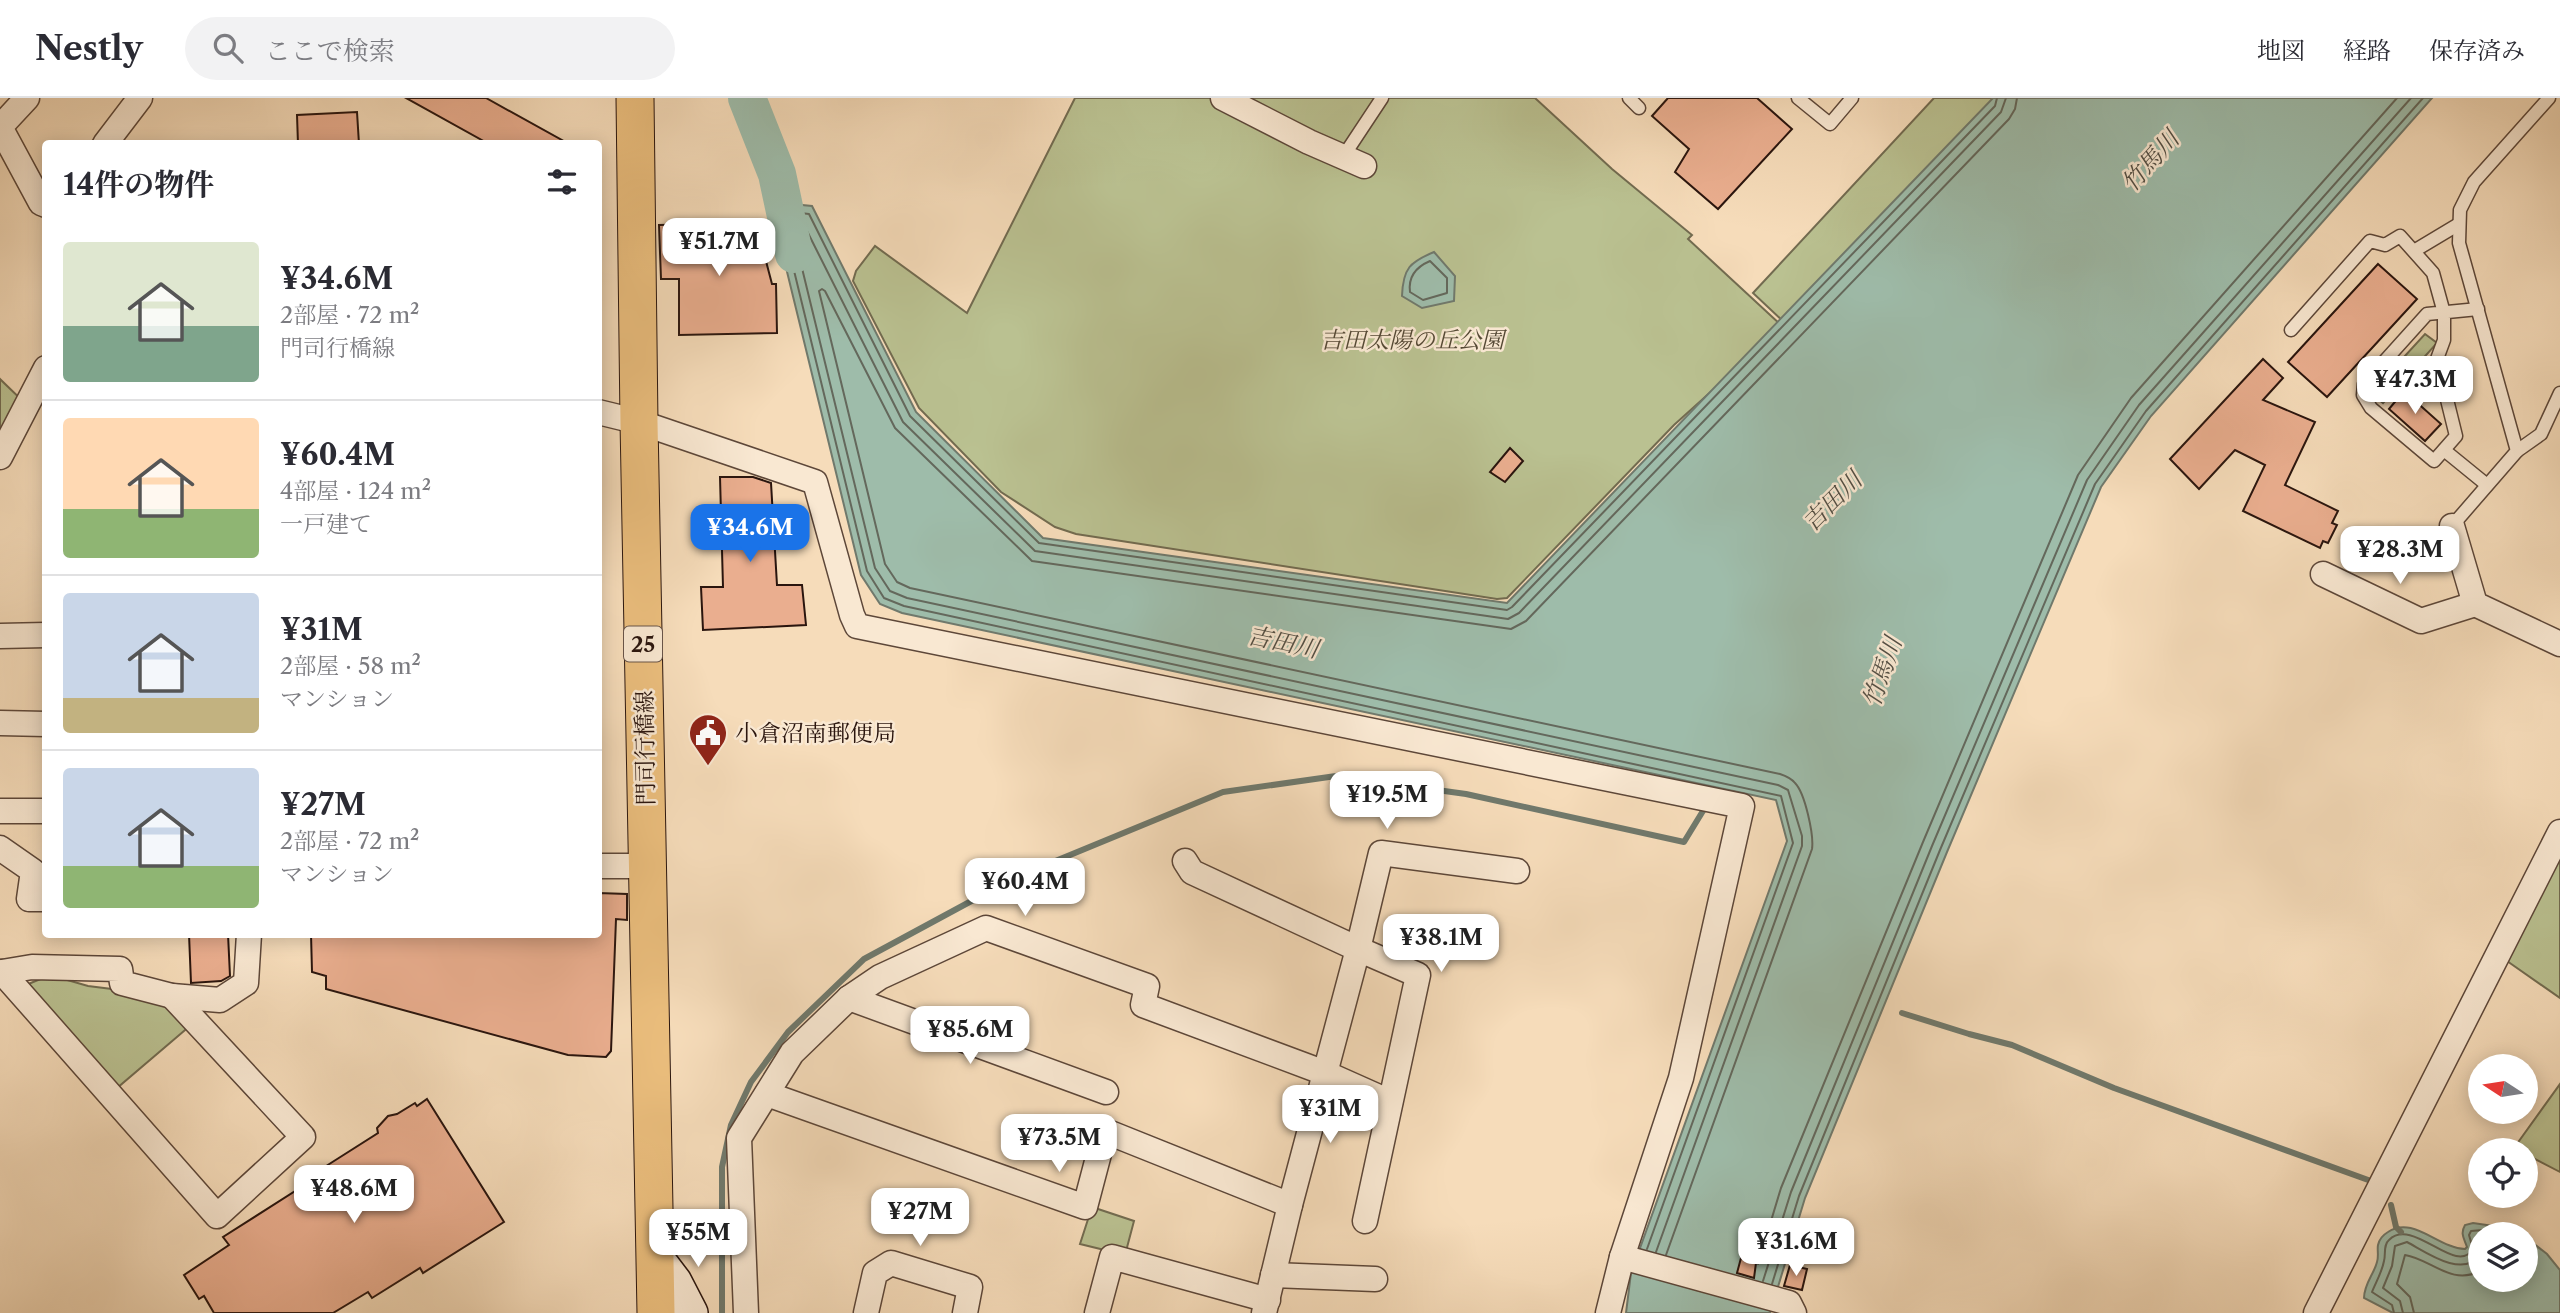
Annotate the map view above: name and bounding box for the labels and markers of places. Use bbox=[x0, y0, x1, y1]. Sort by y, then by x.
pin: ¥51.7M bbox=[662, 218, 776, 278]
pin: ¥47.3M bbox=[2358, 356, 2472, 416]
pin: ¥34.6M bbox=[693, 504, 807, 564]
pin: ¥28.3M bbox=[2343, 526, 2457, 586]
public building icon: 小倉沼南郵便局 bbox=[687, 712, 729, 767]
place label: 小倉沼南郵便局 bbox=[735, 719, 896, 747]
pin: ¥19.5M bbox=[1330, 772, 1444, 831]
pin: ¥60.4M bbox=[968, 858, 1082, 918]
pin: ¥38.1M bbox=[1384, 914, 1498, 974]
pin: ¥85.6M bbox=[913, 1006, 1027, 1066]
pin: ¥31M bbox=[1289, 1086, 1371, 1145]
pin: ¥73.5M bbox=[1002, 1114, 1116, 1174]
pin: ¥48.6M bbox=[297, 1166, 411, 1225]
pin: ¥27M bbox=[879, 1188, 961, 1248]
pin: ¥55M bbox=[657, 1210, 739, 1269]
pin: ¥31.6M bbox=[1739, 1218, 1853, 1278]

